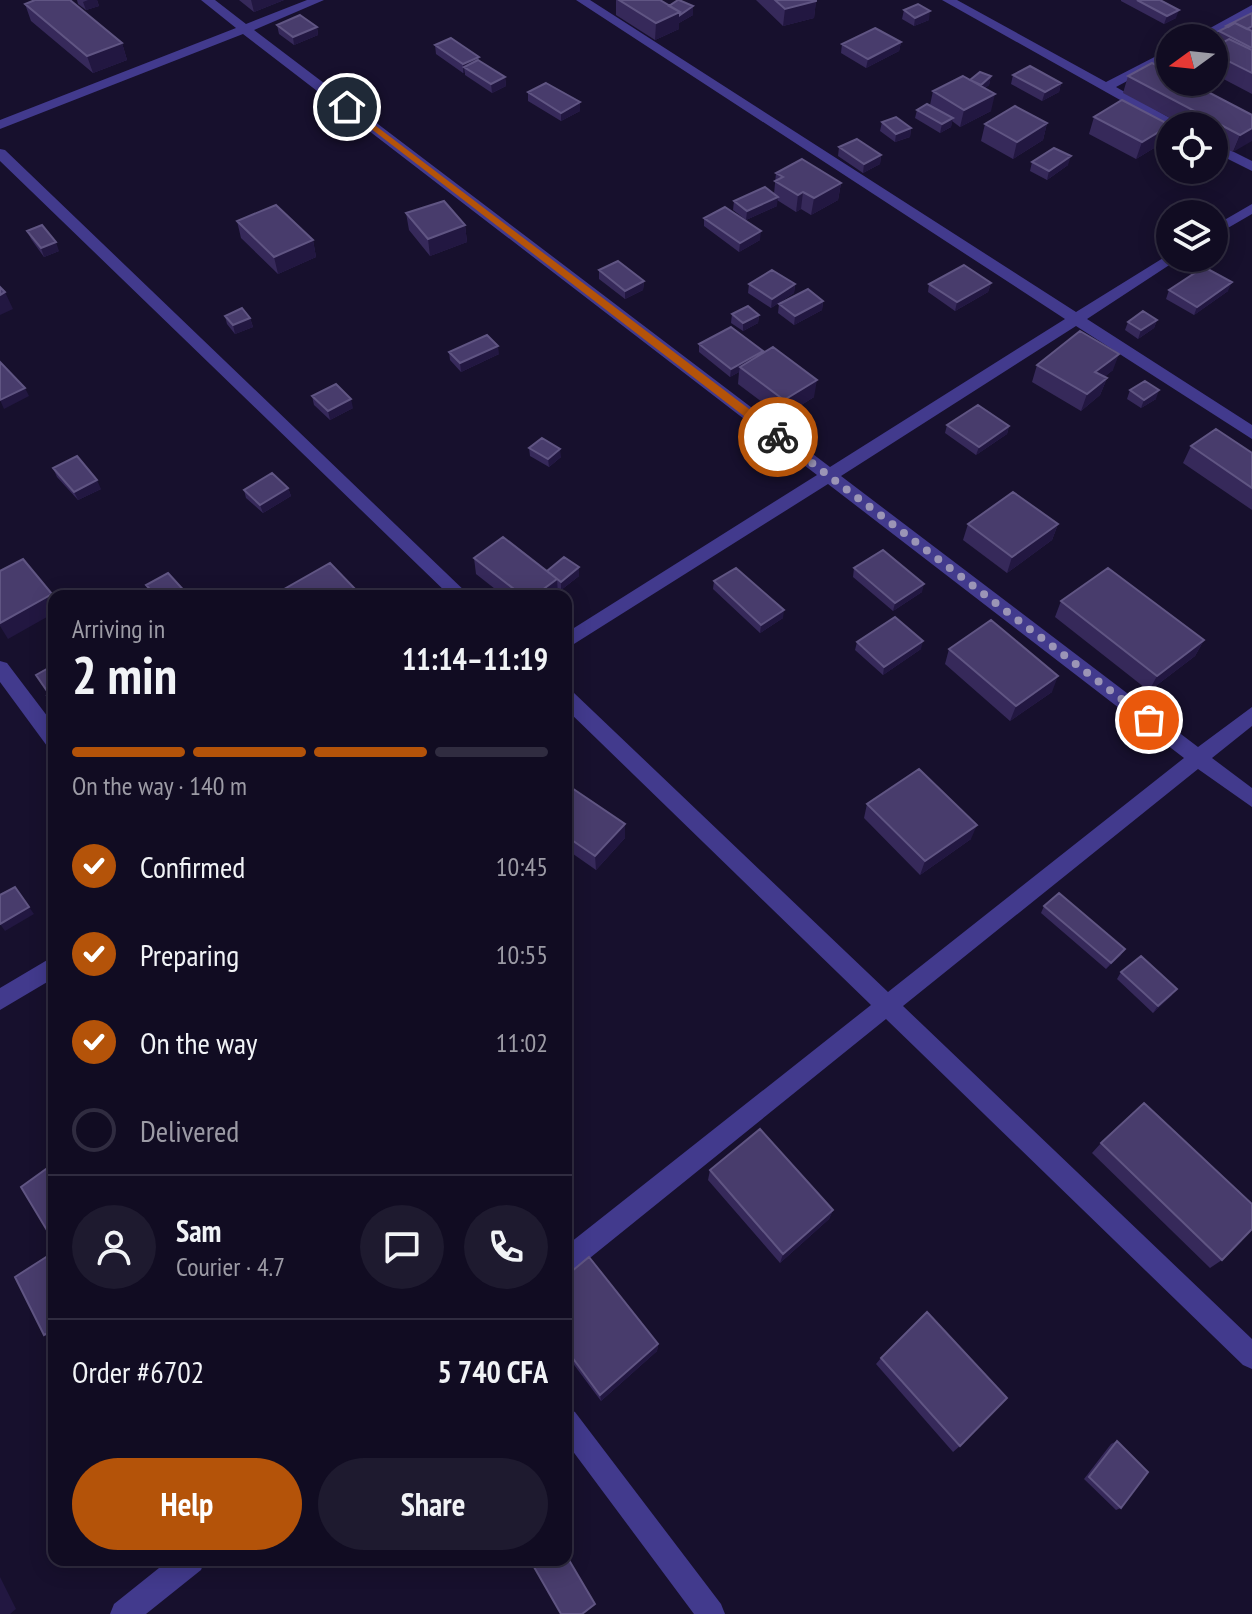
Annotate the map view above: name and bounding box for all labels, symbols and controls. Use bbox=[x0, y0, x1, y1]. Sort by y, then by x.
north arrow bbox=[1156, 24, 1228, 96]
map controls bbox=[1156, 24, 1228, 272]
pin bbox=[313, 73, 381, 141]
icon: home bbox=[325, 85, 369, 129]
button: locate bbox=[1156, 112, 1228, 184]
button: layers bbox=[1156, 200, 1228, 272]
courier bbox=[738, 397, 818, 477]
icon: bike bbox=[756, 415, 800, 459]
text: Arriving in bbox=[72, 612, 165, 645]
text: 11:14–11:19 bbox=[402, 639, 548, 678]
text: 2 min bbox=[72, 641, 177, 708]
pin bbox=[1115, 686, 1183, 754]
icon: bag bbox=[1127, 698, 1171, 742]
text: On the way · 140 m bbox=[72, 769, 247, 802]
icon: check bbox=[72, 844, 116, 888]
text: Confirmed bbox=[140, 847, 245, 886]
text: 10:45 bbox=[496, 850, 548, 883]
icon: check bbox=[72, 932, 116, 976]
text: Preparing bbox=[140, 935, 239, 974]
text: 10:55 bbox=[496, 938, 548, 971]
icon: check bbox=[72, 1020, 116, 1064]
text: On the way bbox=[140, 1023, 257, 1062]
text: 11:02 bbox=[496, 1026, 548, 1059]
text: Delivered bbox=[140, 1111, 239, 1150]
button: person bbox=[72, 1205, 156, 1289]
button: chat bbox=[360, 1205, 444, 1289]
button: phone bbox=[464, 1205, 548, 1289]
text: Sam bbox=[176, 1211, 221, 1250]
text: Courier · 4.7 bbox=[176, 1250, 285, 1283]
text: Order #6702 bbox=[72, 1352, 204, 1391]
text: 5 740 CFA bbox=[437, 1352, 548, 1391]
button: Help bbox=[72, 1458, 302, 1550]
button: Share bbox=[318, 1458, 548, 1550]

